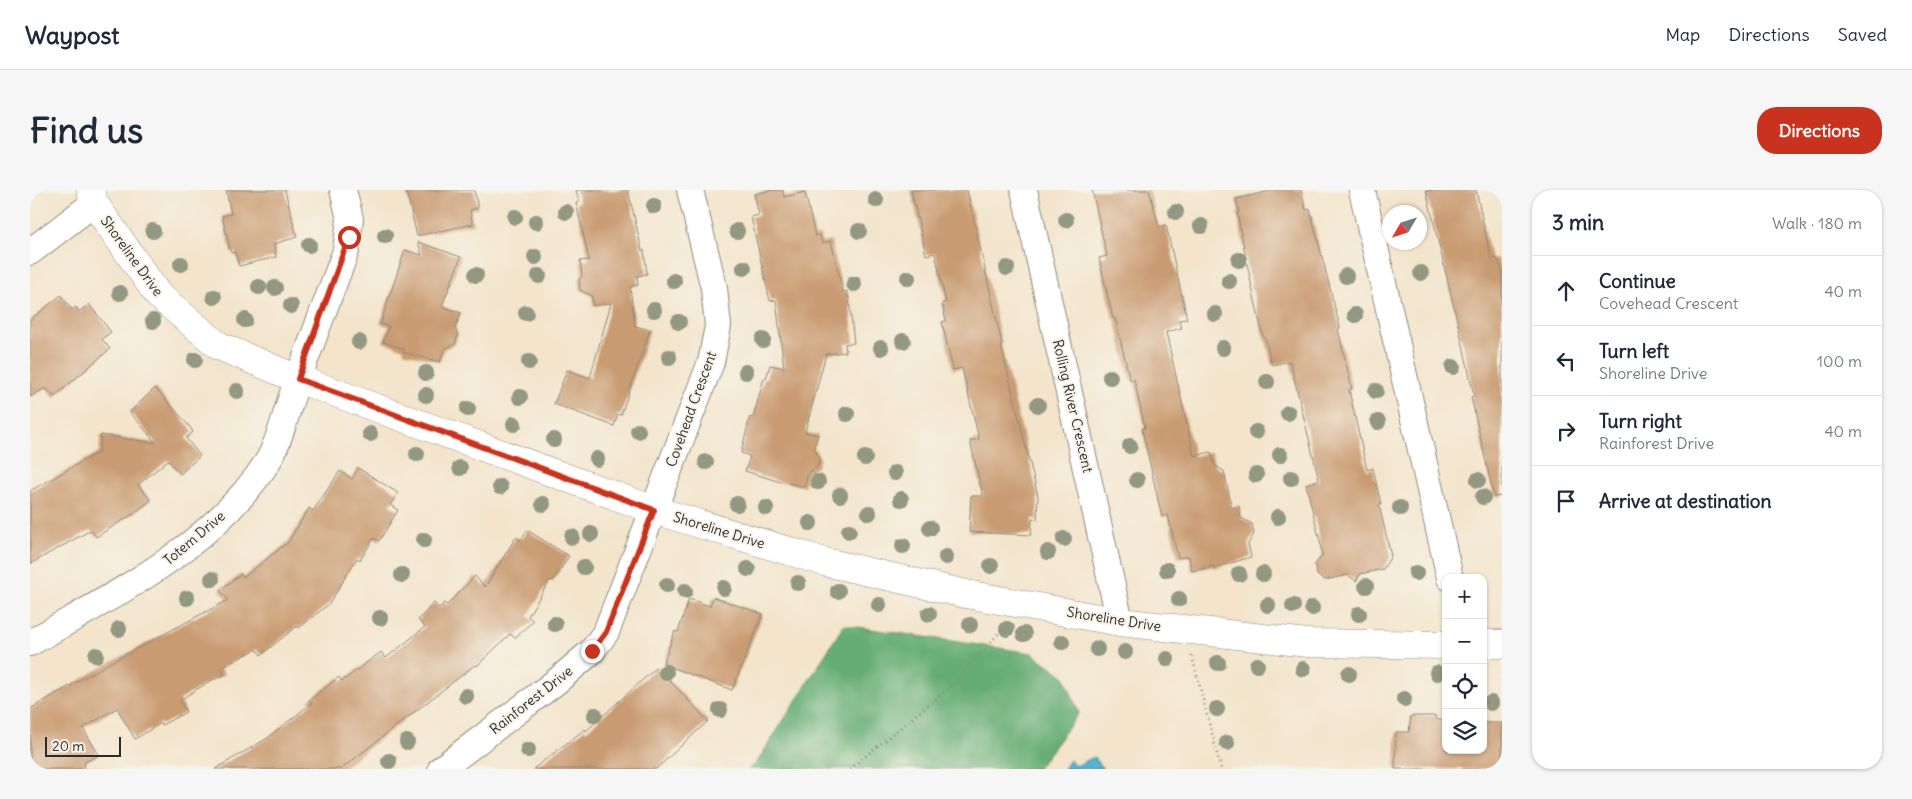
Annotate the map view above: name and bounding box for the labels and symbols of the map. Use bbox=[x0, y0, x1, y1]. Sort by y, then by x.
north arrow bbox=[1382, 205, 1427, 250]
street label: Shoreline Drive bbox=[97, 212, 167, 300]
route start bbox=[338, 226, 361, 249]
street label: Rolling River Crescent bbox=[1049, 338, 1097, 475]
street label: Covehead Crescent bbox=[662, 348, 720, 469]
street label: Totem Drive bbox=[159, 507, 229, 569]
street label: Shoreline Drive bbox=[671, 508, 767, 552]
street label: Shoreline Drive bbox=[1066, 603, 1162, 635]
route end bbox=[581, 640, 604, 663]
street label: Rainforest Drive bbox=[486, 662, 576, 738]
scale bar bbox=[45, 734, 121, 757]

